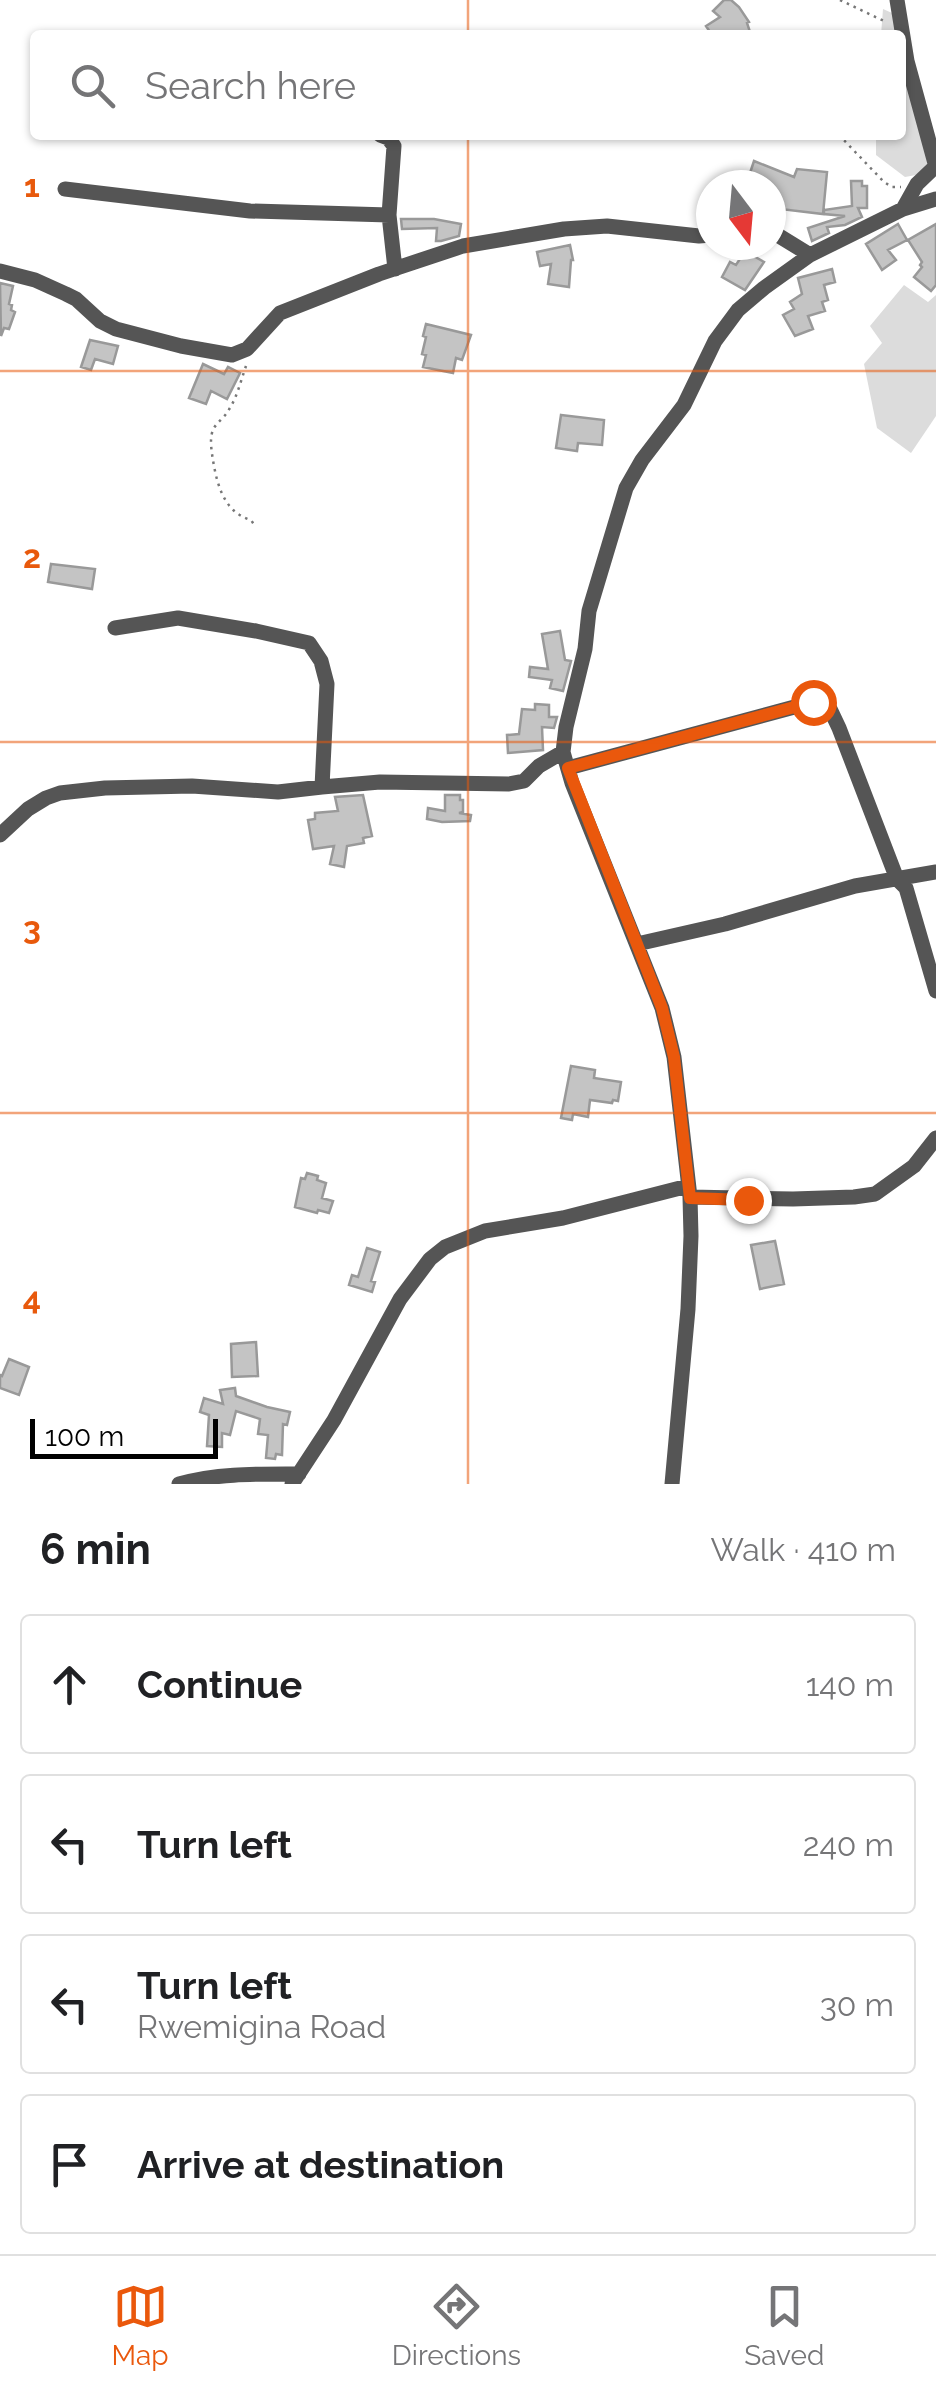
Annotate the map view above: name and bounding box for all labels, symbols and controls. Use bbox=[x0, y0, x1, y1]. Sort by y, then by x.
search box bbox=[30, 30, 906, 140]
icon: search bbox=[65, 58, 120, 113]
text: Search here bbox=[145, 63, 356, 108]
text: 1 bbox=[24, 167, 40, 204]
north arrow bbox=[696, 170, 786, 260]
text: 2 bbox=[23, 538, 41, 575]
route start bbox=[791, 680, 837, 726]
text: 3 bbox=[23, 909, 41, 946]
route end bbox=[726, 1178, 772, 1224]
text: 4 bbox=[23, 1280, 41, 1317]
scale bar bbox=[30, 1414, 218, 1458]
text: 100 m bbox=[45, 1420, 124, 1453]
text: 6 min bbox=[40, 1525, 151, 1574]
text: Walk · 410 m bbox=[710, 1531, 896, 1568]
icon: ahead bbox=[42, 1657, 97, 1712]
text: Continue bbox=[137, 1662, 302, 1707]
text: 140 m bbox=[806, 1666, 894, 1703]
icon: left bbox=[42, 1817, 97, 1872]
text: Turn left bbox=[137, 1822, 292, 1867]
text: 240 m bbox=[803, 1826, 894, 1863]
text: Turn left bbox=[137, 1963, 292, 2008]
icon: left bbox=[42, 1977, 97, 2032]
text: 30 m bbox=[820, 1986, 894, 2023]
text: Rwemigina Road bbox=[137, 2008, 386, 2045]
icon: arrive bbox=[42, 2137, 97, 2192]
text: Arrive at destination bbox=[137, 2142, 504, 2187]
tab: Map bbox=[112, 2279, 169, 2372]
tab: Directions bbox=[392, 2279, 521, 2372]
tab: Saved bbox=[744, 2279, 824, 2372]

